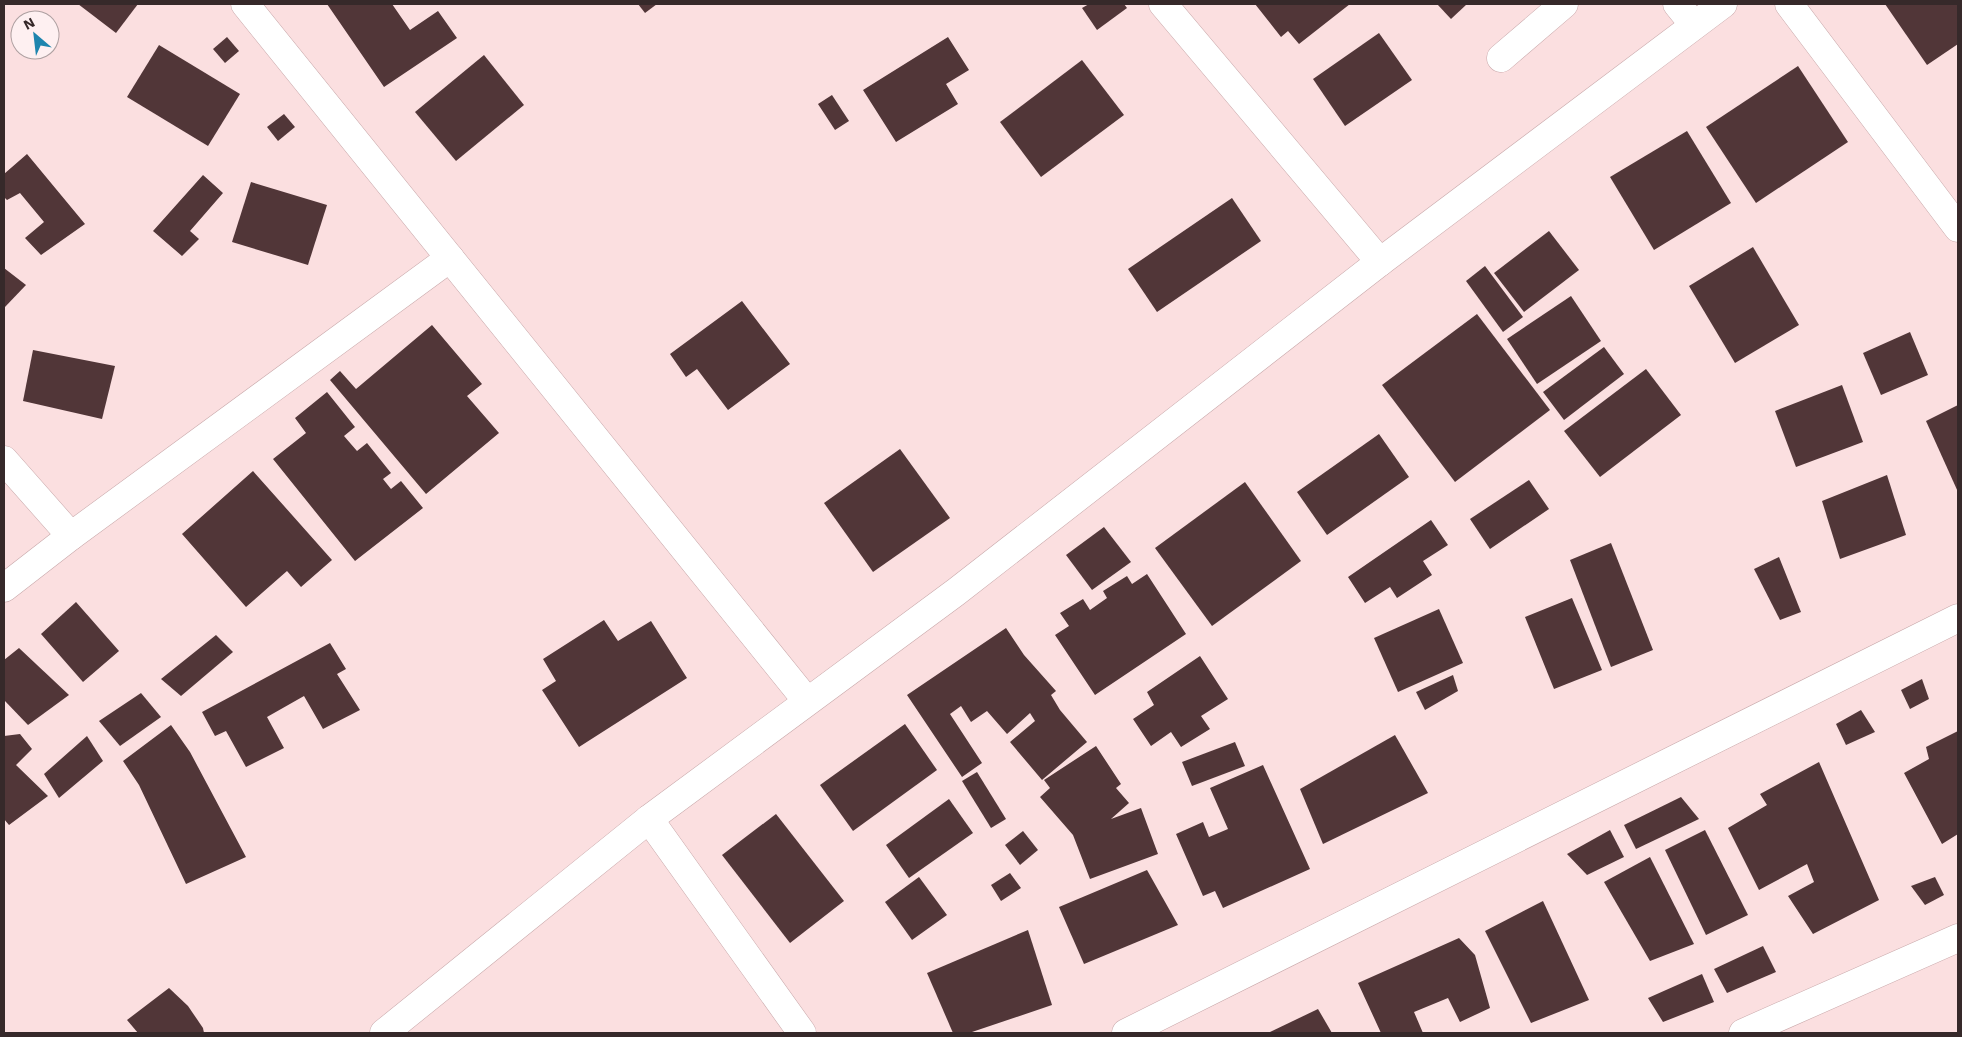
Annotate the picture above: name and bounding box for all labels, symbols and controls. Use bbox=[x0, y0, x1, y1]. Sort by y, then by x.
north arrow bbox=[10, 10, 60, 60]
text: N bbox=[21, 14, 37, 33]

